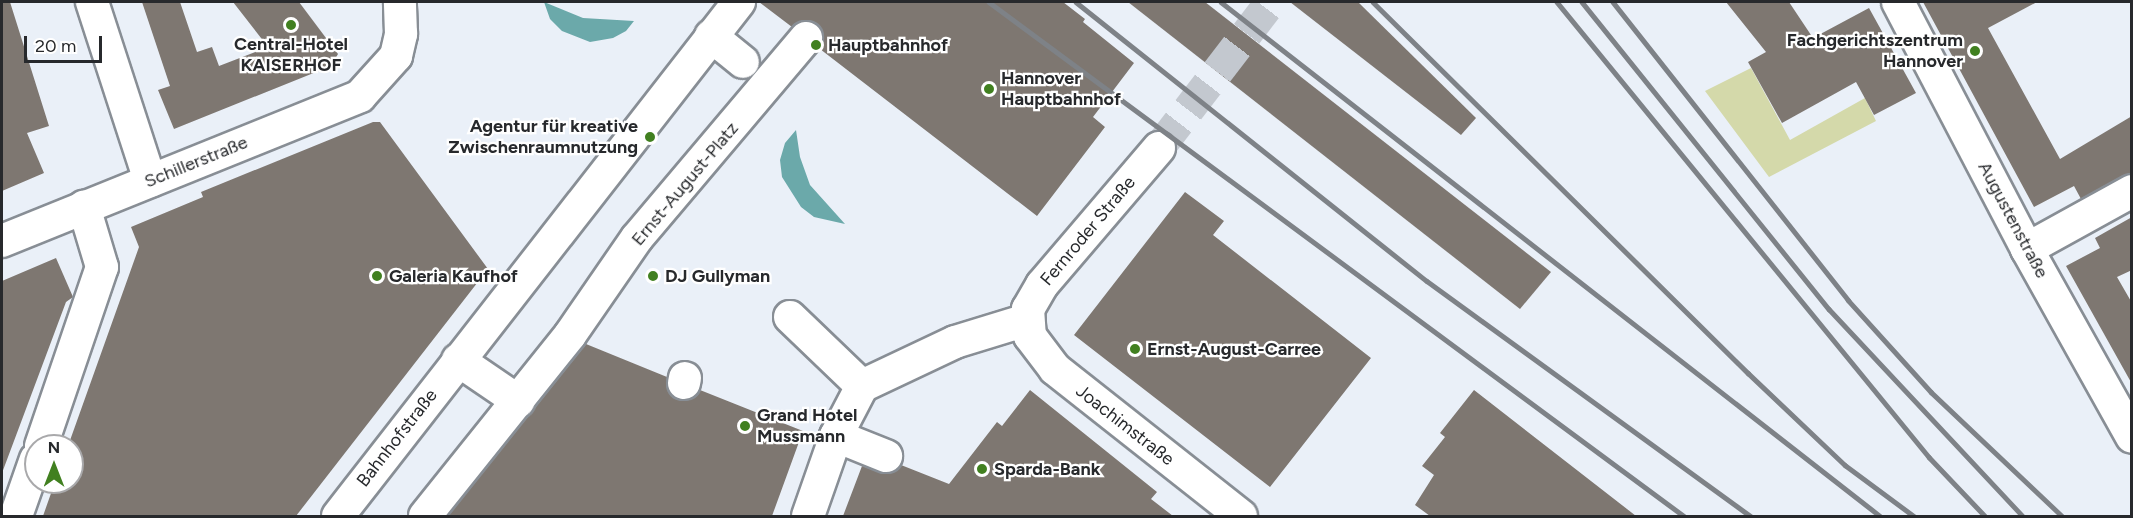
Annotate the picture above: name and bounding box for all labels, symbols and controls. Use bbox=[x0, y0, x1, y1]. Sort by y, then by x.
marker: Central-Hotel KAISERHOF bbox=[284, 18, 298, 32]
scale bar bbox=[27, 24, 105, 62]
place label: Fachgerichtszentrum Hannover bbox=[1787, 30, 1963, 72]
place label: Central-Hotel KAISERHOF bbox=[234, 34, 348, 76]
place label: Hauptbahnhof bbox=[828, 34, 948, 56]
text: 20 m bbox=[35, 35, 76, 57]
marker: Hauptbahnhof bbox=[809, 38, 823, 52]
marker: Fachgerichtszentrum Hannover bbox=[1968, 44, 1982, 58]
place label: Hannover Hauptbahnhof bbox=[1001, 68, 1121, 110]
marker: Hannover Hauptbahnhof bbox=[982, 82, 996, 96]
place label: Agentur für kreative Zwischenraumnutzung bbox=[448, 116, 638, 158]
street label: Ernst-August-Platz bbox=[627, 118, 743, 250]
marker: Agentur für kreative Zwischenraumnutzung bbox=[643, 130, 657, 144]
street label: Schillerstraße bbox=[141, 132, 251, 192]
street label: Augustenstraße bbox=[1973, 158, 2053, 282]
street label: Fernroder Straße bbox=[1036, 172, 1140, 290]
place label: Galeria Kaufhof bbox=[389, 265, 518, 287]
place label: DJ Gullyman bbox=[665, 265, 770, 287]
marker: Galeria Kaufhof bbox=[370, 269, 384, 283]
marker: DJ Gullyman bbox=[646, 269, 660, 283]
place label: Ernst-August-Carree bbox=[1147, 338, 1321, 360]
marker: Ernst-August-Carree bbox=[1128, 342, 1142, 356]
street label: Joachimstraße bbox=[1072, 380, 1178, 470]
street label: Bahnhofstraße bbox=[352, 385, 442, 491]
place label: Grand Hotel Mussmann bbox=[757, 405, 857, 448]
marker: Grand Hotel Mussmann bbox=[738, 419, 752, 433]
north arrow bbox=[24, 434, 84, 494]
text: N bbox=[48, 438, 60, 457]
place label: Sparda-Bank bbox=[994, 458, 1100, 480]
marker: Sparda-Bank bbox=[975, 462, 989, 476]

